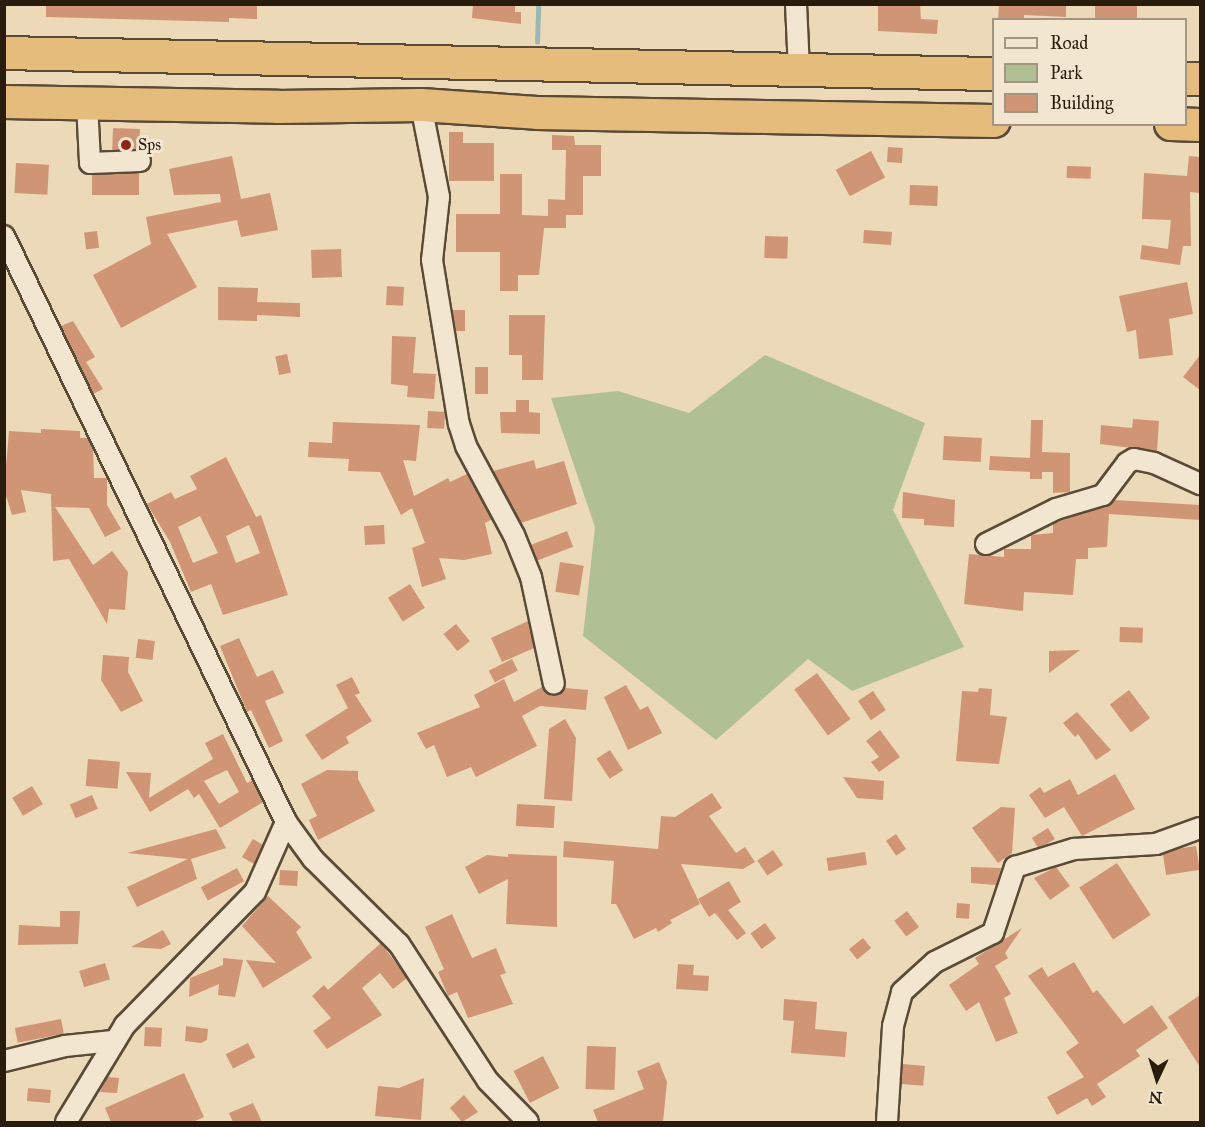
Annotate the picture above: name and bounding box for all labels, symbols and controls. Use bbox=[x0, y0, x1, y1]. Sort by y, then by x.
legend bbox=[992, 18, 1187, 126]
text: Road bbox=[1050, 32, 1088, 54]
text: Park bbox=[1050, 62, 1083, 84]
text: Building bbox=[1050, 92, 1113, 114]
place label: Sps bbox=[138, 135, 161, 155]
marker: Sps bbox=[119, 138, 133, 152]
north arrow bbox=[1127, 1049, 1187, 1109]
text: N bbox=[1148, 1088, 1163, 1107]

